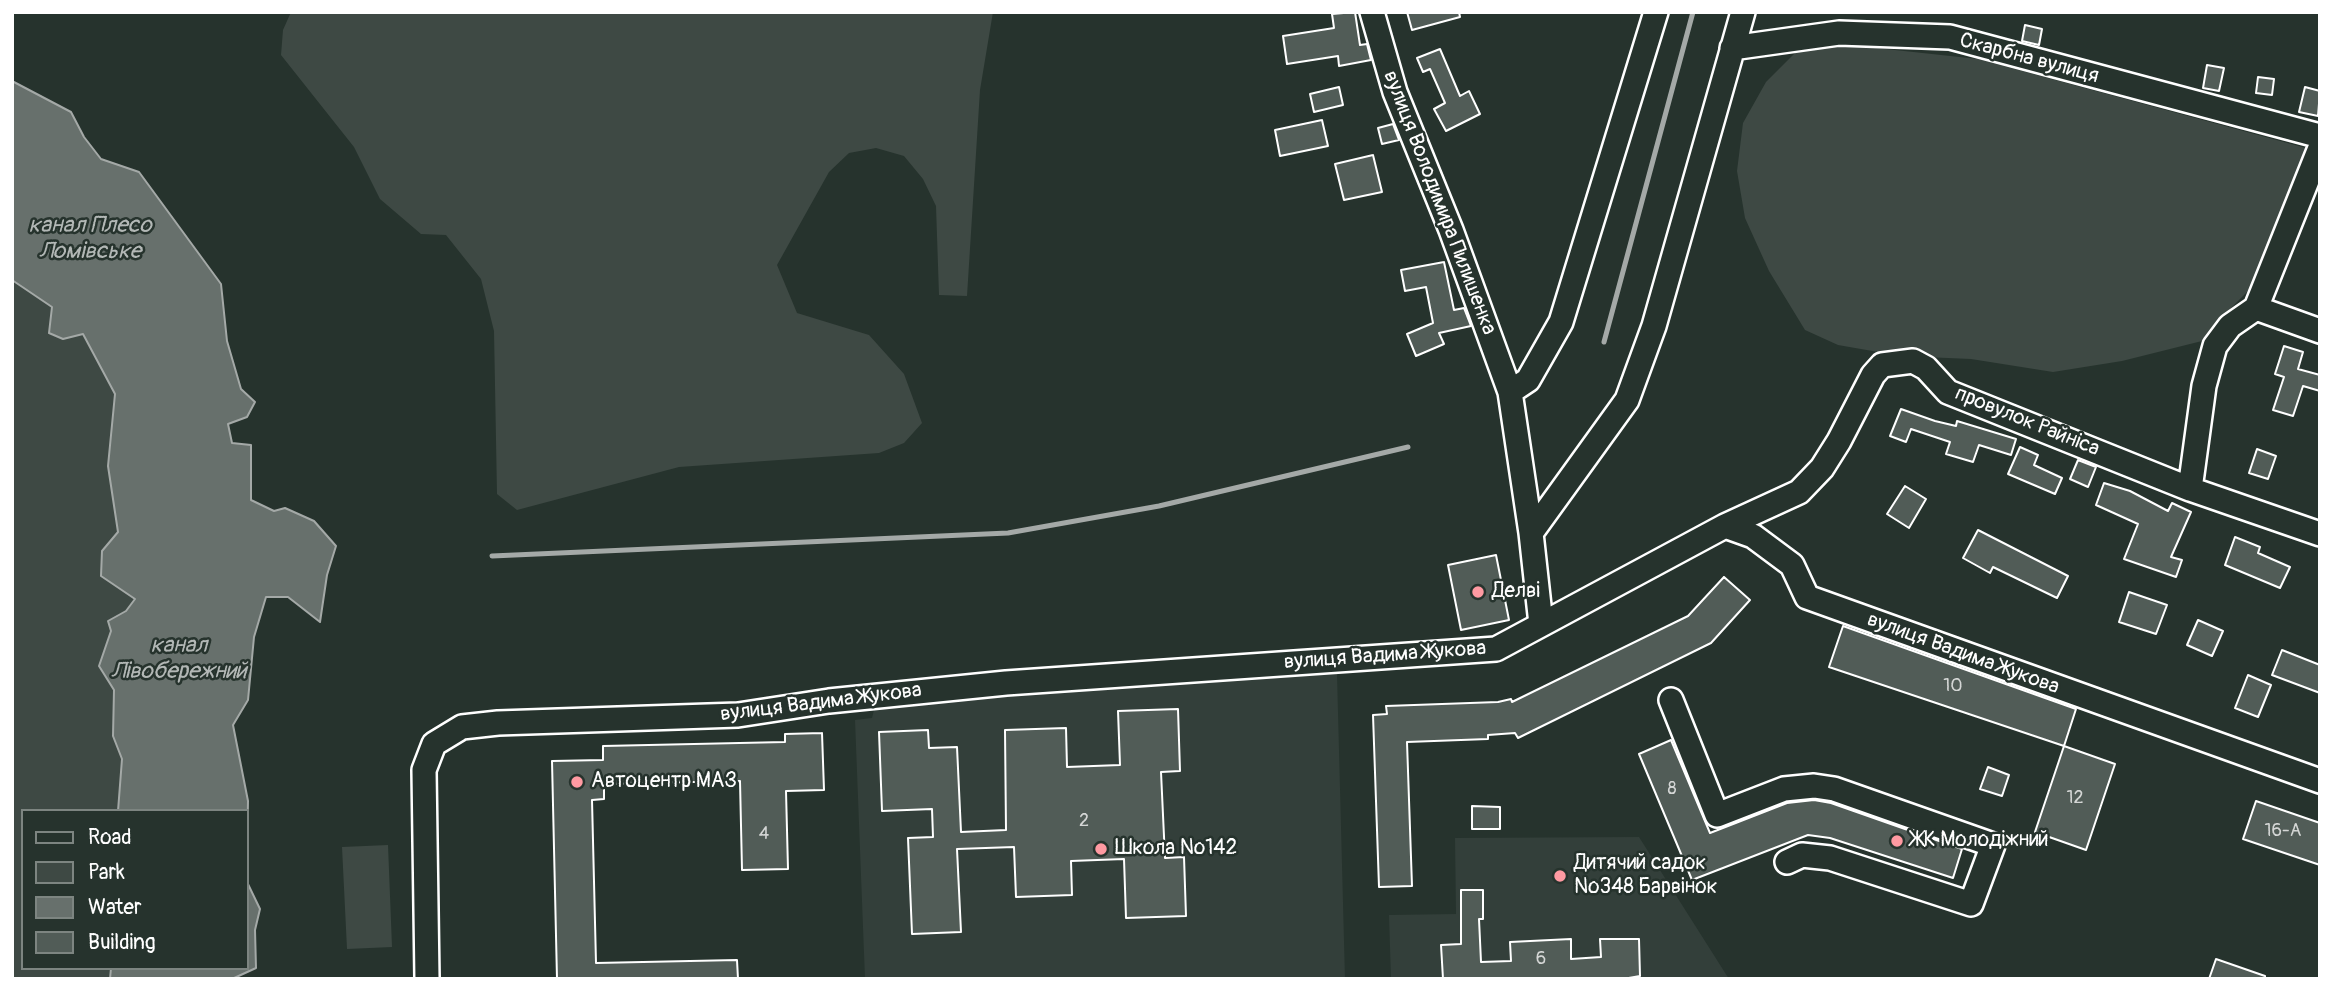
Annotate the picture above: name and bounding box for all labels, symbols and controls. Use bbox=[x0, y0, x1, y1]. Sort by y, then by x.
street label: Скарбна вулиця bbox=[1957, 28, 2101, 90]
street label: вулиця Володимира Пилишенка bbox=[1377, 67, 1501, 339]
water label: канал Плесо Ломівське bbox=[28, 212, 152, 266]
street label: провулок Райніса bbox=[1951, 382, 2103, 462]
place label: Делві bbox=[1492, 579, 1540, 605]
marker: Делві bbox=[1470, 584, 1486, 600]
street label: вулиця Вадима Жукова bbox=[1863, 607, 2063, 701]
water label: канал Лівобережний bbox=[111, 632, 247, 686]
street label: вулиця Вадима Жукова bbox=[1283, 636, 1487, 676]
house number: 10 bbox=[1943, 675, 1963, 697]
street label: вулиця Вадима Жукова bbox=[719, 678, 923, 728]
place label: Автоцентр МАЗ bbox=[591, 769, 737, 795]
marker: Автоцентр МАЗ bbox=[569, 774, 585, 790]
house number: 8 bbox=[1667, 778, 1677, 800]
house number: 12 bbox=[2066, 787, 2084, 809]
legend bbox=[21, 809, 248, 970]
house number: 2 bbox=[1079, 810, 1089, 832]
house number: 16-А bbox=[2265, 820, 2301, 842]
house number: 4 bbox=[759, 823, 769, 845]
text: Road bbox=[88, 824, 132, 851]
place label: ЖК Молодіжний bbox=[1911, 828, 2049, 854]
marker: ЖК Молодіжний bbox=[1889, 833, 1905, 849]
place label: Школа №142 bbox=[1115, 836, 1237, 862]
marker: Школа №142 bbox=[1093, 841, 1109, 857]
place label: Дитячий садок №348 Барвінок bbox=[1574, 851, 1717, 901]
text: Park bbox=[88, 859, 125, 886]
marker: Дитячий садок №348 Барвінок bbox=[1552, 868, 1568, 884]
text: Water bbox=[88, 894, 141, 921]
text: Building bbox=[88, 929, 155, 956]
house number: 6 bbox=[1536, 948, 1546, 970]

